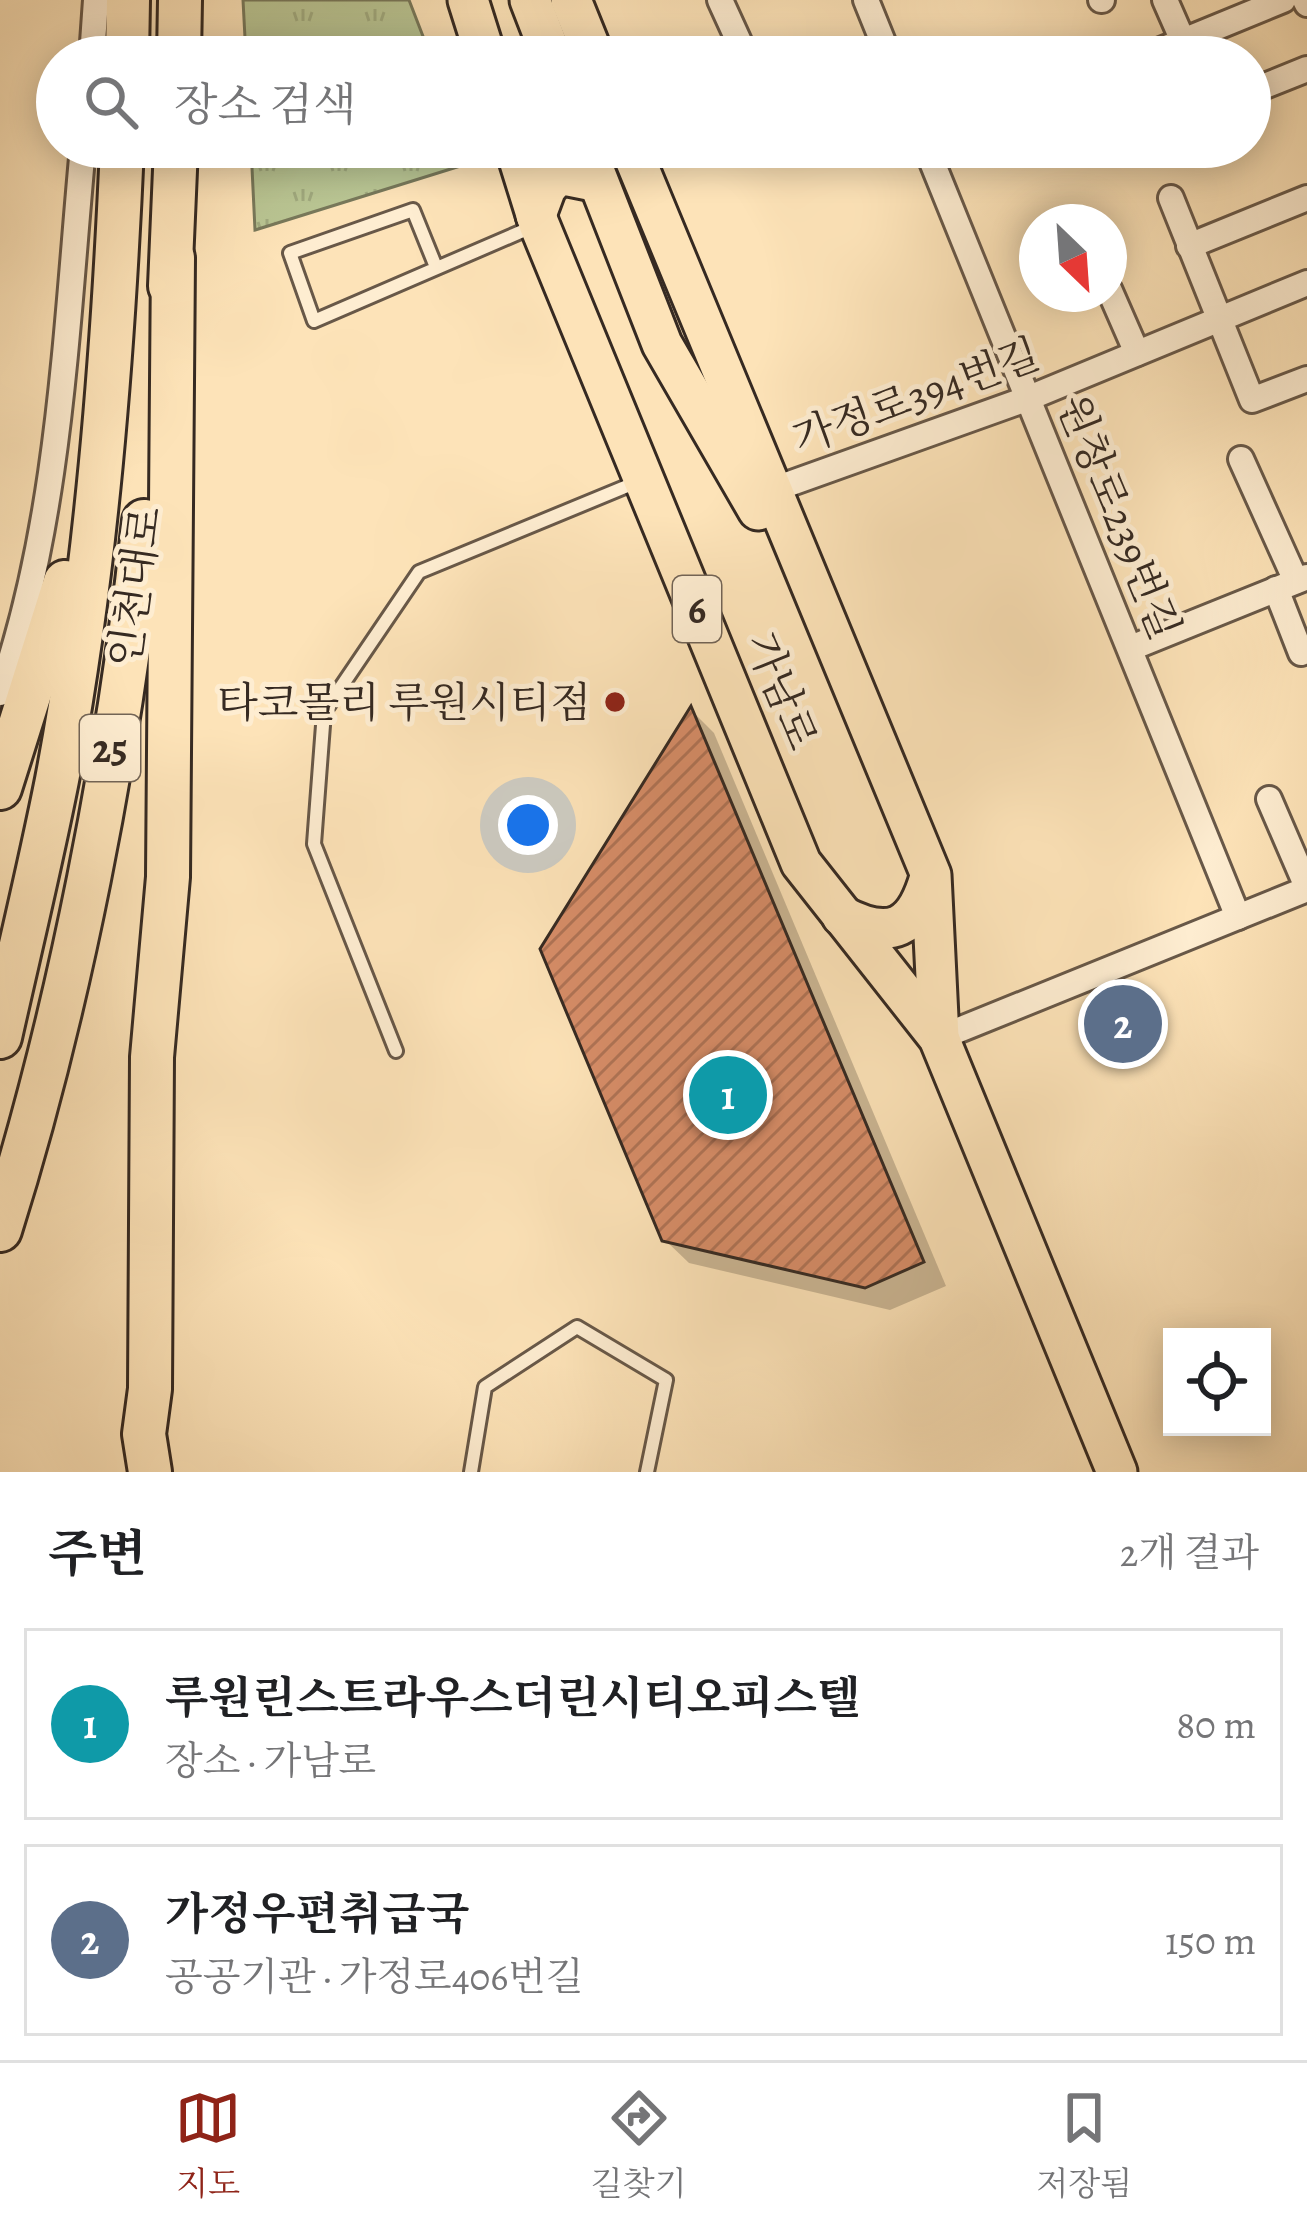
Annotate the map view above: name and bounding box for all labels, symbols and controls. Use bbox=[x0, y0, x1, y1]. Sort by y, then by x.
search box bbox=[36, 36, 1271, 168]
icon: search bbox=[78, 69, 144, 135]
text: 장소 검색 bbox=[174, 74, 357, 136]
north arrow bbox=[1019, 204, 1127, 312]
street label: 가정로394번길 bbox=[785, 325, 1047, 467]
street label: 원창로239번길 bbox=[1044, 386, 1194, 648]
street label: 인천대로 bbox=[95, 503, 175, 671]
road number: 6 bbox=[673, 576, 721, 642]
street label: 가남로 bbox=[733, 624, 831, 758]
place label: 타코몰리 루원시티점 bbox=[218, 674, 591, 731]
marker: 타코몰리 루원시티점 bbox=[602, 689, 628, 715]
road number: 25 bbox=[80, 715, 140, 781]
your location bbox=[498, 795, 558, 855]
pin: 2 bbox=[1084, 979, 1162, 1069]
pin: 1 bbox=[689, 1050, 767, 1140]
map controls bbox=[1163, 1328, 1271, 1436]
button: locate bbox=[1163, 1328, 1271, 1436]
text: 주변 bbox=[48, 1519, 147, 1589]
text: 2개 결과 bbox=[1120, 1526, 1259, 1579]
text: 루원린스트라우스더린시티오피스텔 bbox=[165, 1667, 861, 1729]
text: 1 bbox=[83, 1698, 97, 1751]
text: 80 m bbox=[1176, 1698, 1256, 1751]
text: 장소 · 가남로 bbox=[165, 1734, 377, 1787]
text: 가정우편취급국 bbox=[165, 1883, 469, 1945]
text: 2 bbox=[81, 1914, 99, 1967]
text: 150 m bbox=[1165, 1914, 1256, 1967]
text: 공공기관 · 가정로406번길 bbox=[165, 1950, 584, 2003]
tab: 지도 bbox=[175, 2085, 241, 2206]
tab: 길찾기 bbox=[591, 2085, 687, 2206]
tab: 저장됨 bbox=[1036, 2085, 1132, 2206]

